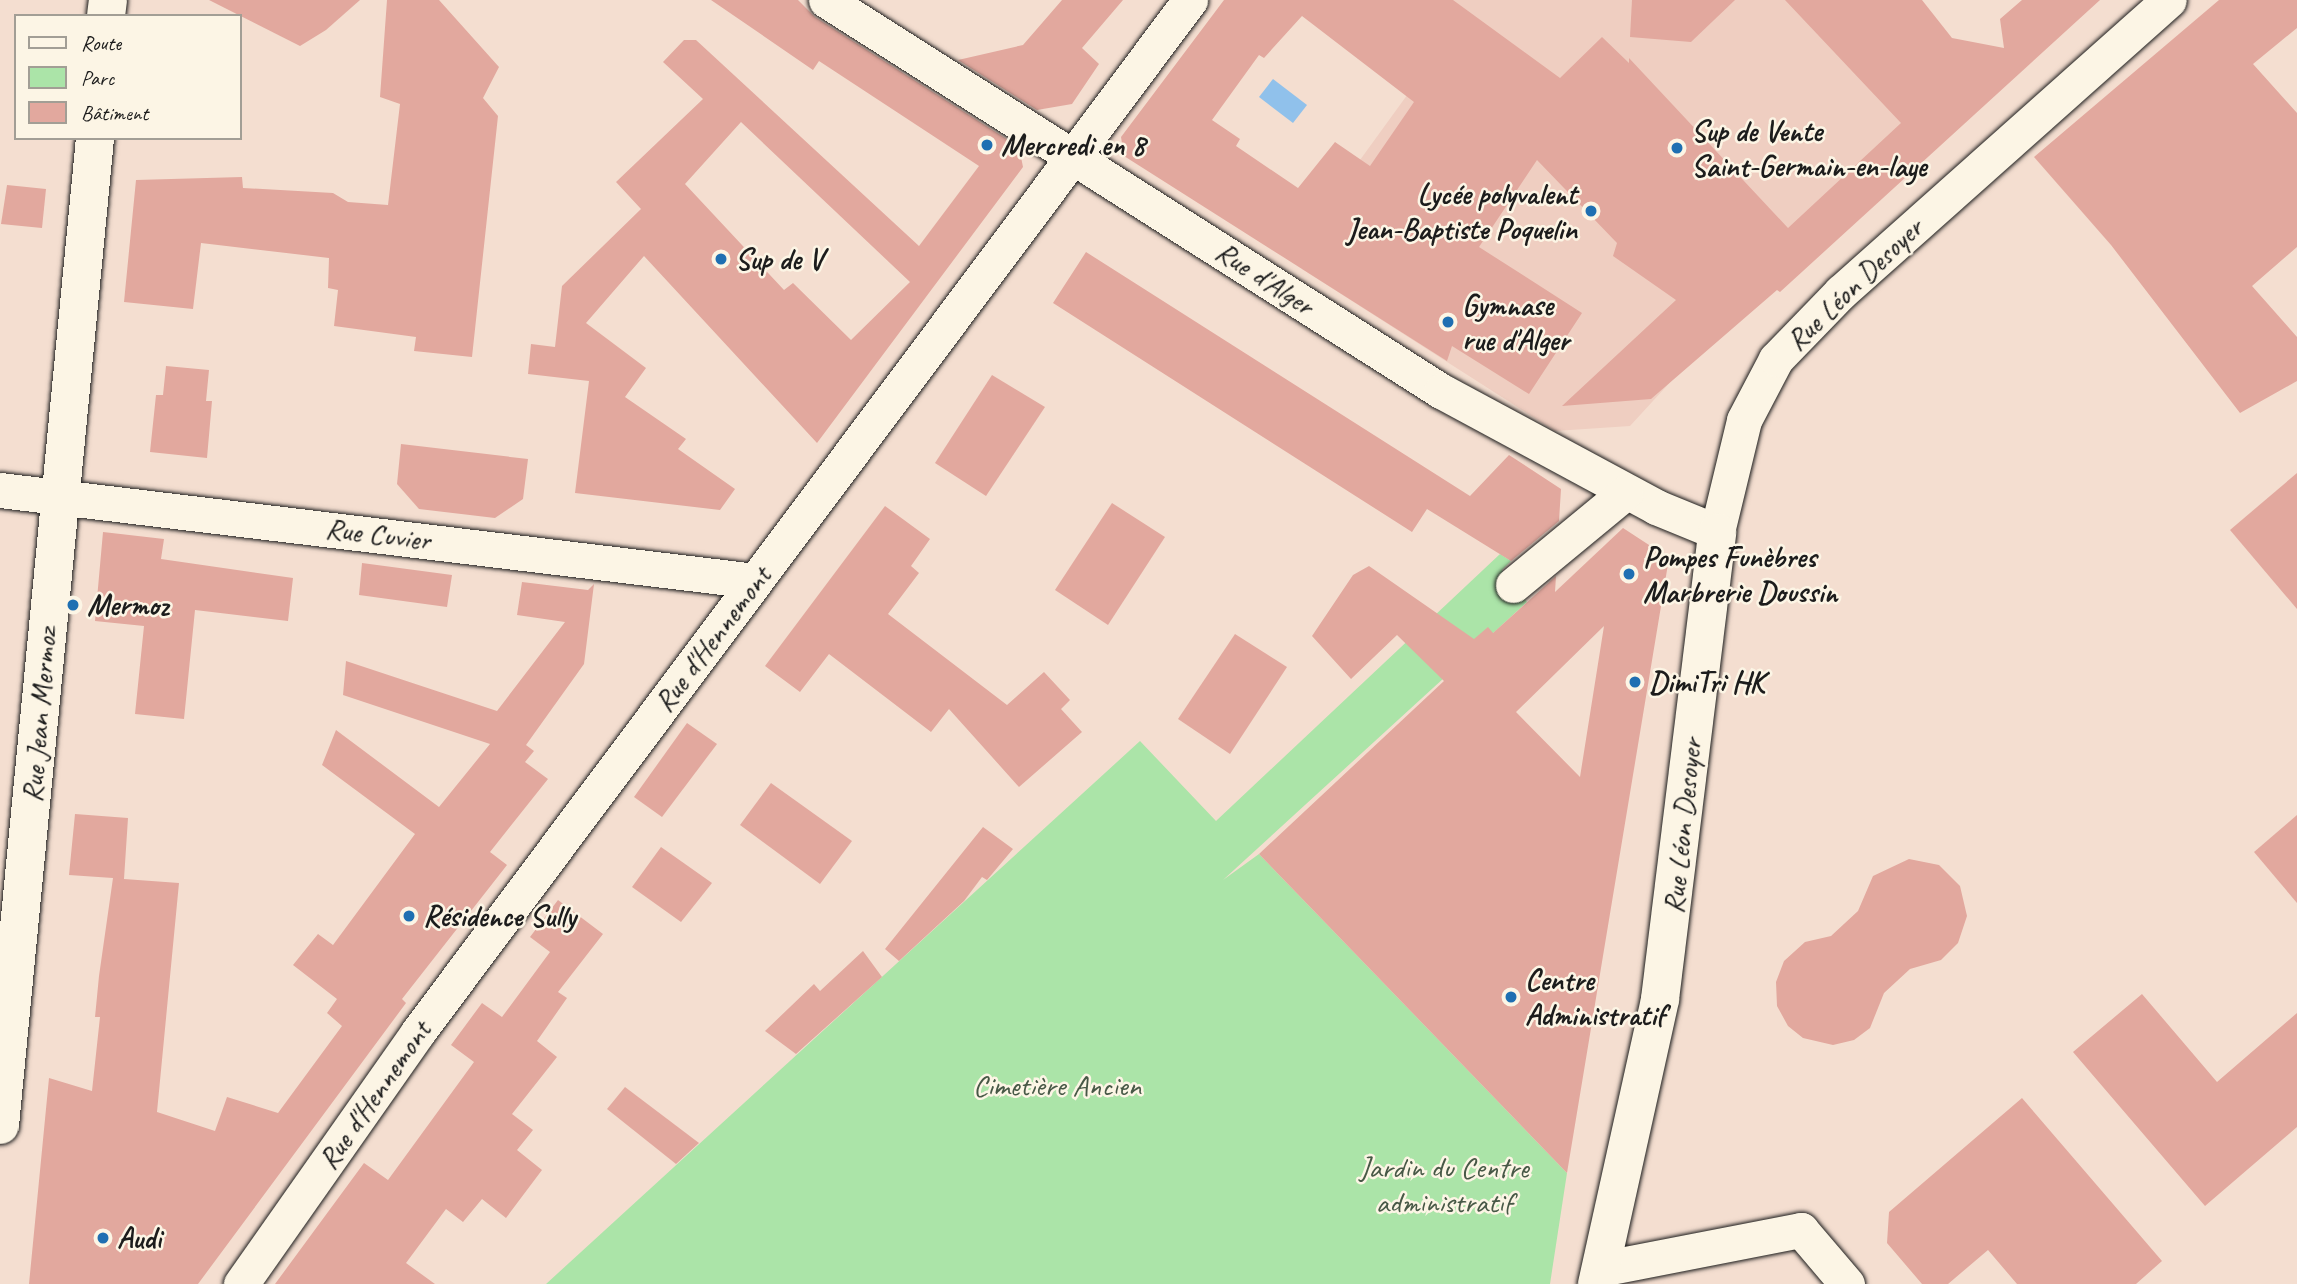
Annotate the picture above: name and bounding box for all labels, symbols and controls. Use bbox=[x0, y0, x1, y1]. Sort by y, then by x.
legend bbox=[14, 14, 242, 140]
text: Route bbox=[81, 30, 121, 56]
text: Parc bbox=[81, 65, 114, 91]
text: Bâtiment bbox=[81, 100, 148, 126]
place label: Sup de Vente Saint-Germain-en-laye bbox=[1691, 113, 1927, 184]
place label: Mercredi en 8 bbox=[1001, 127, 1145, 163]
marker: Mercredi en 8 bbox=[979, 137, 995, 153]
marker: Sup de Vente Saint-Germain-en-laye bbox=[1669, 140, 1685, 156]
place label: Lycée polyvalent Jean-Baptiste Poquelin bbox=[1347, 176, 1577, 246]
marker: Lycée polyvalent Jean-Baptiste Poquelin bbox=[1583, 203, 1599, 219]
street label: Rue Léon Desoyer bbox=[1778, 210, 1930, 358]
street label: Rue d'Alger bbox=[1209, 233, 1321, 323]
place label: Sup de V bbox=[735, 241, 823, 277]
marker: Sup de V bbox=[713, 251, 729, 267]
place label: Gymnase rue d'Alger bbox=[1462, 287, 1569, 358]
marker: Gymnase rue d'Alger bbox=[1440, 314, 1456, 330]
street label: Rue Cuvier bbox=[324, 510, 432, 558]
place label: Pompes Funèbres Marbrerie Doussin bbox=[1643, 539, 1838, 610]
street label: Rue d'Hennemont bbox=[646, 559, 778, 719]
marker: Pompes Funèbres Marbrerie Doussin bbox=[1621, 566, 1637, 582]
place label: Mermoz bbox=[87, 587, 168, 623]
marker: Mermoz bbox=[65, 597, 81, 613]
street label: Rue Jean Mermoz bbox=[13, 626, 65, 804]
place label: DimiTri HK bbox=[1649, 664, 1764, 700]
marker: DimiTri HK bbox=[1627, 674, 1643, 690]
street label: Rue Léon Desoyer bbox=[1655, 737, 1709, 915]
place label: Résidence Sully bbox=[423, 898, 576, 934]
marker: Résidence Sully bbox=[401, 908, 417, 924]
place label: Centre Administratif bbox=[1525, 962, 1665, 1032]
marker: Centre Administratif bbox=[1503, 989, 1519, 1005]
street label: Rue d'Hennemont bbox=[310, 1014, 438, 1176]
park label: Cimetière Ancien bbox=[973, 1067, 1141, 1103]
park label: Jardin du Centre administratif bbox=[1360, 1149, 1528, 1220]
place label: Audi bbox=[117, 1220, 161, 1256]
marker: Audi bbox=[95, 1230, 111, 1246]

